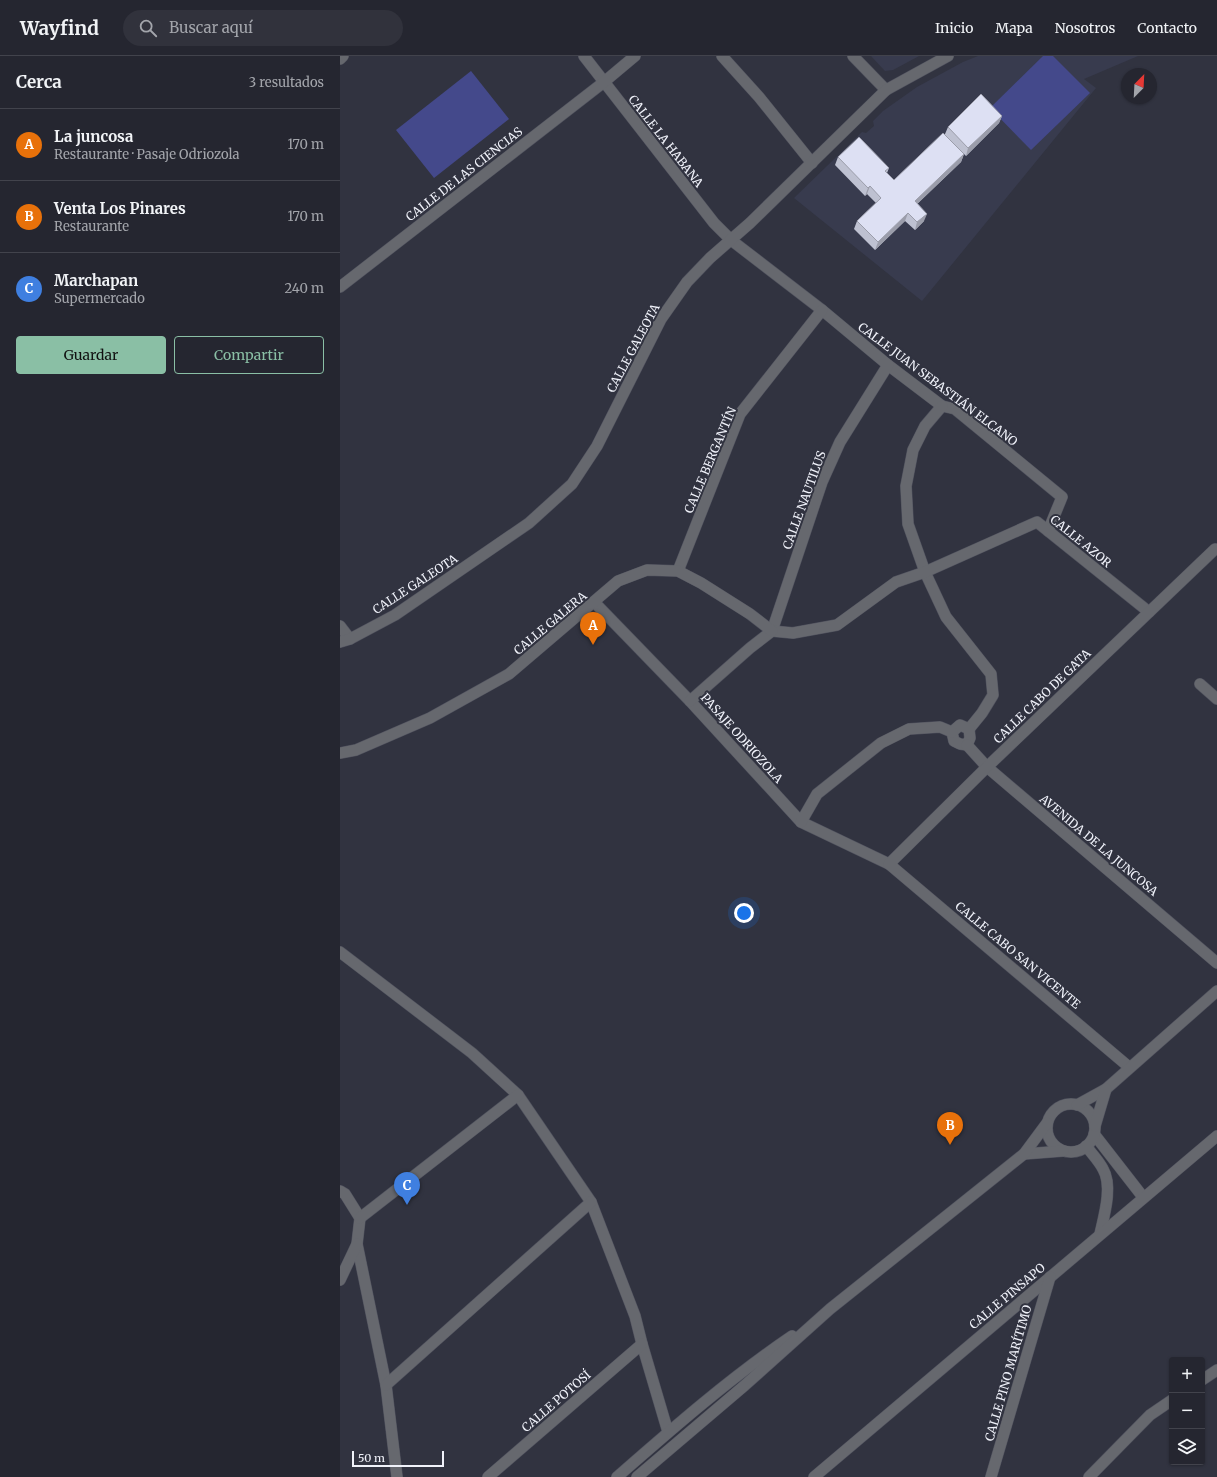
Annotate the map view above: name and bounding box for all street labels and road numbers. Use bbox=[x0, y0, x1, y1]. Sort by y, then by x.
street label: CALLE LA HABANA bbox=[625, 92, 707, 190]
street label: CALLE DE LAS CIENCIAS bbox=[403, 124, 525, 224]
street label: CALLE GALEOTA bbox=[603, 301, 663, 395]
street label: CALLE JUAN SEBASTIÁN ELCANO bbox=[855, 319, 1021, 449]
street label: CALLE BERGANTÍN bbox=[681, 404, 739, 515]
street label: CALLE NAUTILUS bbox=[779, 449, 829, 551]
street label: CALLE AZOR bbox=[1047, 512, 1115, 571]
street label: CALLE GALEOTA bbox=[370, 551, 461, 617]
street label: CALLE GALERA bbox=[510, 588, 590, 658]
street label: CALLE CABO DE GATA bbox=[990, 645, 1094, 746]
street label: PASAJE ODRIOZOLA bbox=[698, 690, 787, 786]
street label: AVENIDA DE LA JUNCOSA bbox=[1036, 791, 1162, 899]
street label: CALLE CABO SAN VICENTE bbox=[952, 898, 1084, 1012]
street label: CALLE PINSAPO bbox=[966, 1260, 1048, 1332]
street label: CALLE PINO MARÍTIMO bbox=[981, 1303, 1035, 1443]
street label: CALLE POTOSÍ bbox=[518, 1367, 594, 1435]

